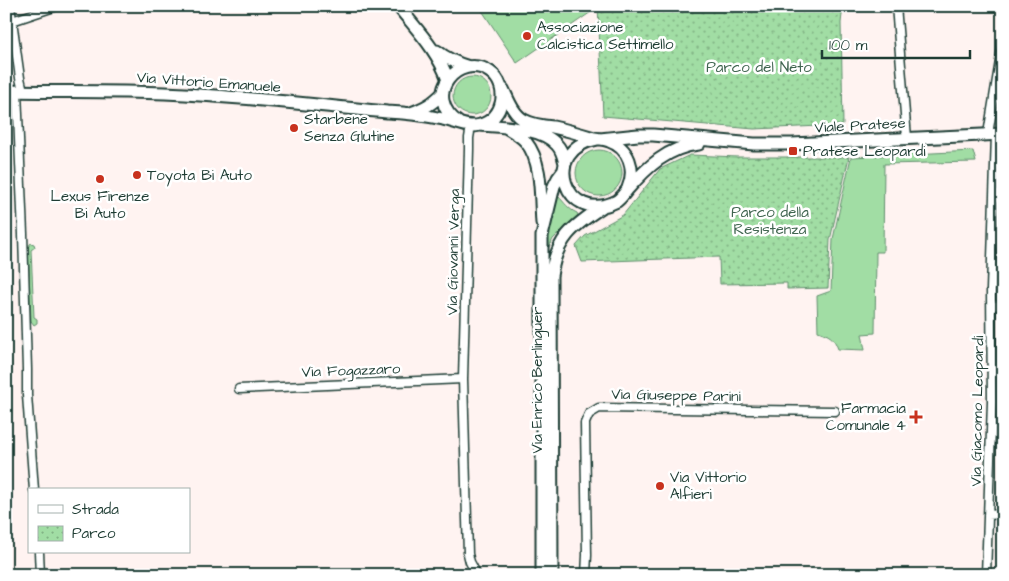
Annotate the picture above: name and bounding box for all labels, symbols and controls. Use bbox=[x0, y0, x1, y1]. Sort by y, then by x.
place label: Associazione Calcistica Settimello bbox=[537, 17, 674, 55]
scale bar bbox=[822, 28, 969, 60]
marker: Associazione Calcistica Settimello bbox=[521, 30, 533, 42]
text: 100 m bbox=[829, 35, 868, 56]
park label: Parco del Neto bbox=[706, 57, 812, 78]
street label: Via Vittorio Emanuele bbox=[136, 67, 282, 98]
place label: Starbene Senza Glutine bbox=[304, 109, 395, 147]
street label: Viale Pratese bbox=[814, 113, 906, 138]
marker: Starbene Senza Glutine bbox=[288, 122, 300, 134]
place label: Pratese Leopardi bbox=[803, 141, 926, 162]
marker: Pratese Leopardi bbox=[787, 145, 799, 157]
place label: Toyota Bi Auto bbox=[147, 165, 252, 187]
marker: Toyota Bi Auto bbox=[131, 169, 143, 181]
marker: Lexus Firenze Bi Auto bbox=[94, 173, 106, 185]
place label: Lexus Firenze Bi Auto bbox=[51, 186, 149, 224]
street label: Via Giovanni Verga bbox=[442, 188, 466, 315]
park label: Parco della Resistenza bbox=[731, 202, 809, 240]
street label: Via Enrico Berlinguer bbox=[527, 306, 549, 454]
street label: Via Giacomo Leopardi bbox=[966, 335, 989, 487]
street label: Via Fogazzaro bbox=[301, 358, 401, 384]
street label: Via Giuseppe Parini bbox=[611, 384, 742, 407]
place label: Farmacia Comunale 4 bbox=[826, 398, 906, 436]
marker: Farmacia Comunale 4 bbox=[910, 411, 922, 423]
place label: Via Vittorio Alfieri bbox=[670, 467, 747, 505]
marker: Via Vittorio Alfieri bbox=[654, 480, 666, 492]
legend bbox=[28, 488, 190, 554]
text: Strada bbox=[72, 499, 119, 520]
text: Parco bbox=[72, 523, 116, 544]

